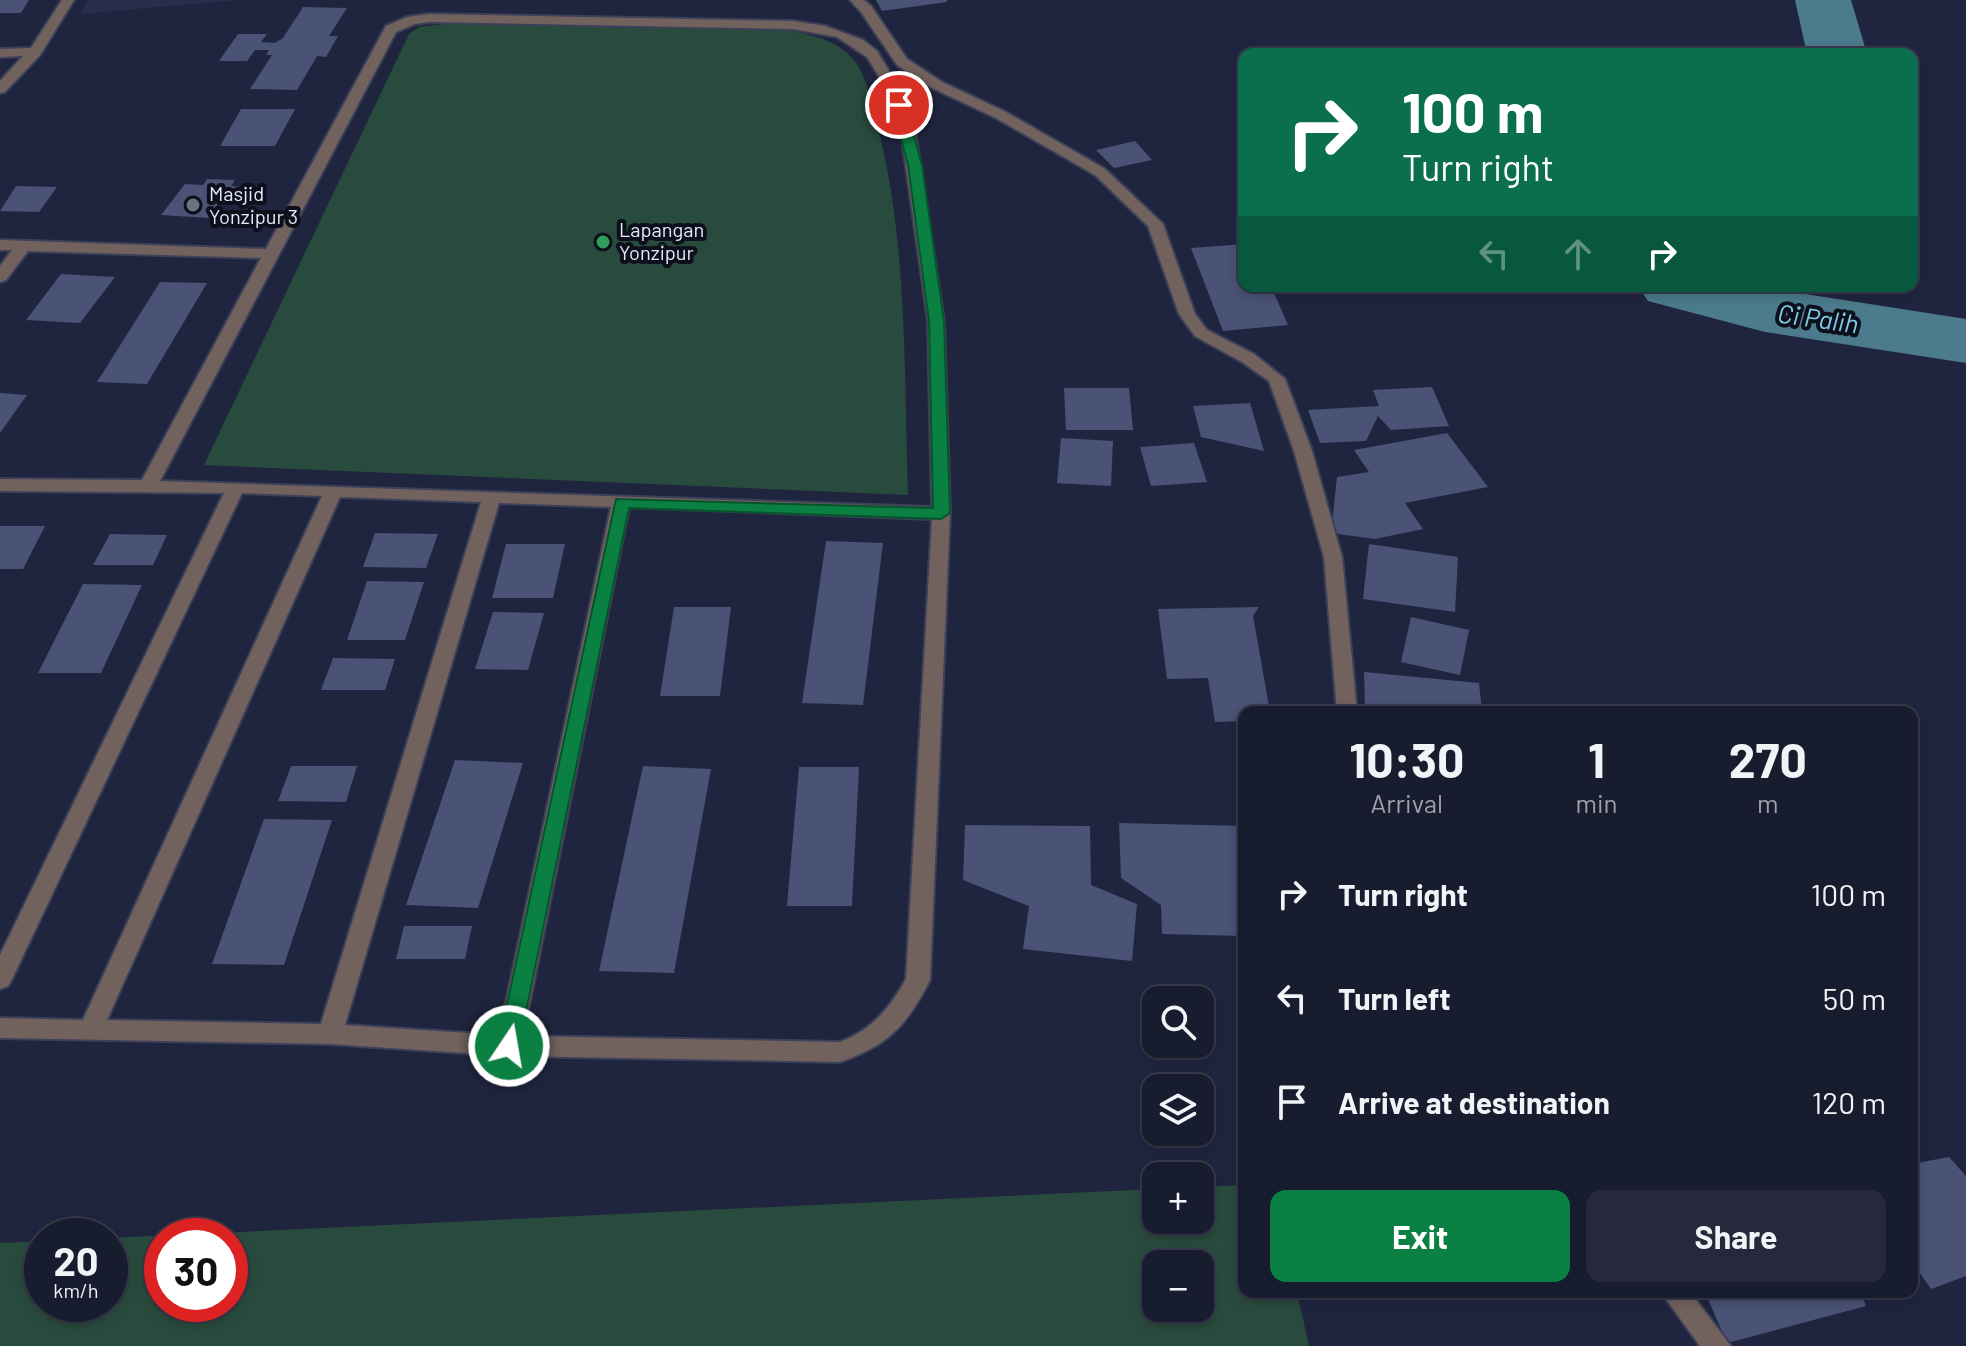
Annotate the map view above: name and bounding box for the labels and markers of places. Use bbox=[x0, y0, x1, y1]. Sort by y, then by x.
pin bbox=[865, 71, 933, 139]
place label: Masjid Yonzipur 3 bbox=[209, 181, 298, 228]
marker: Masjid Yonzipur 3 bbox=[184, 196, 202, 214]
place label: Lapangan Yonzipur bbox=[619, 217, 704, 264]
marker: Lapangan Yonzipur bbox=[594, 233, 612, 251]

